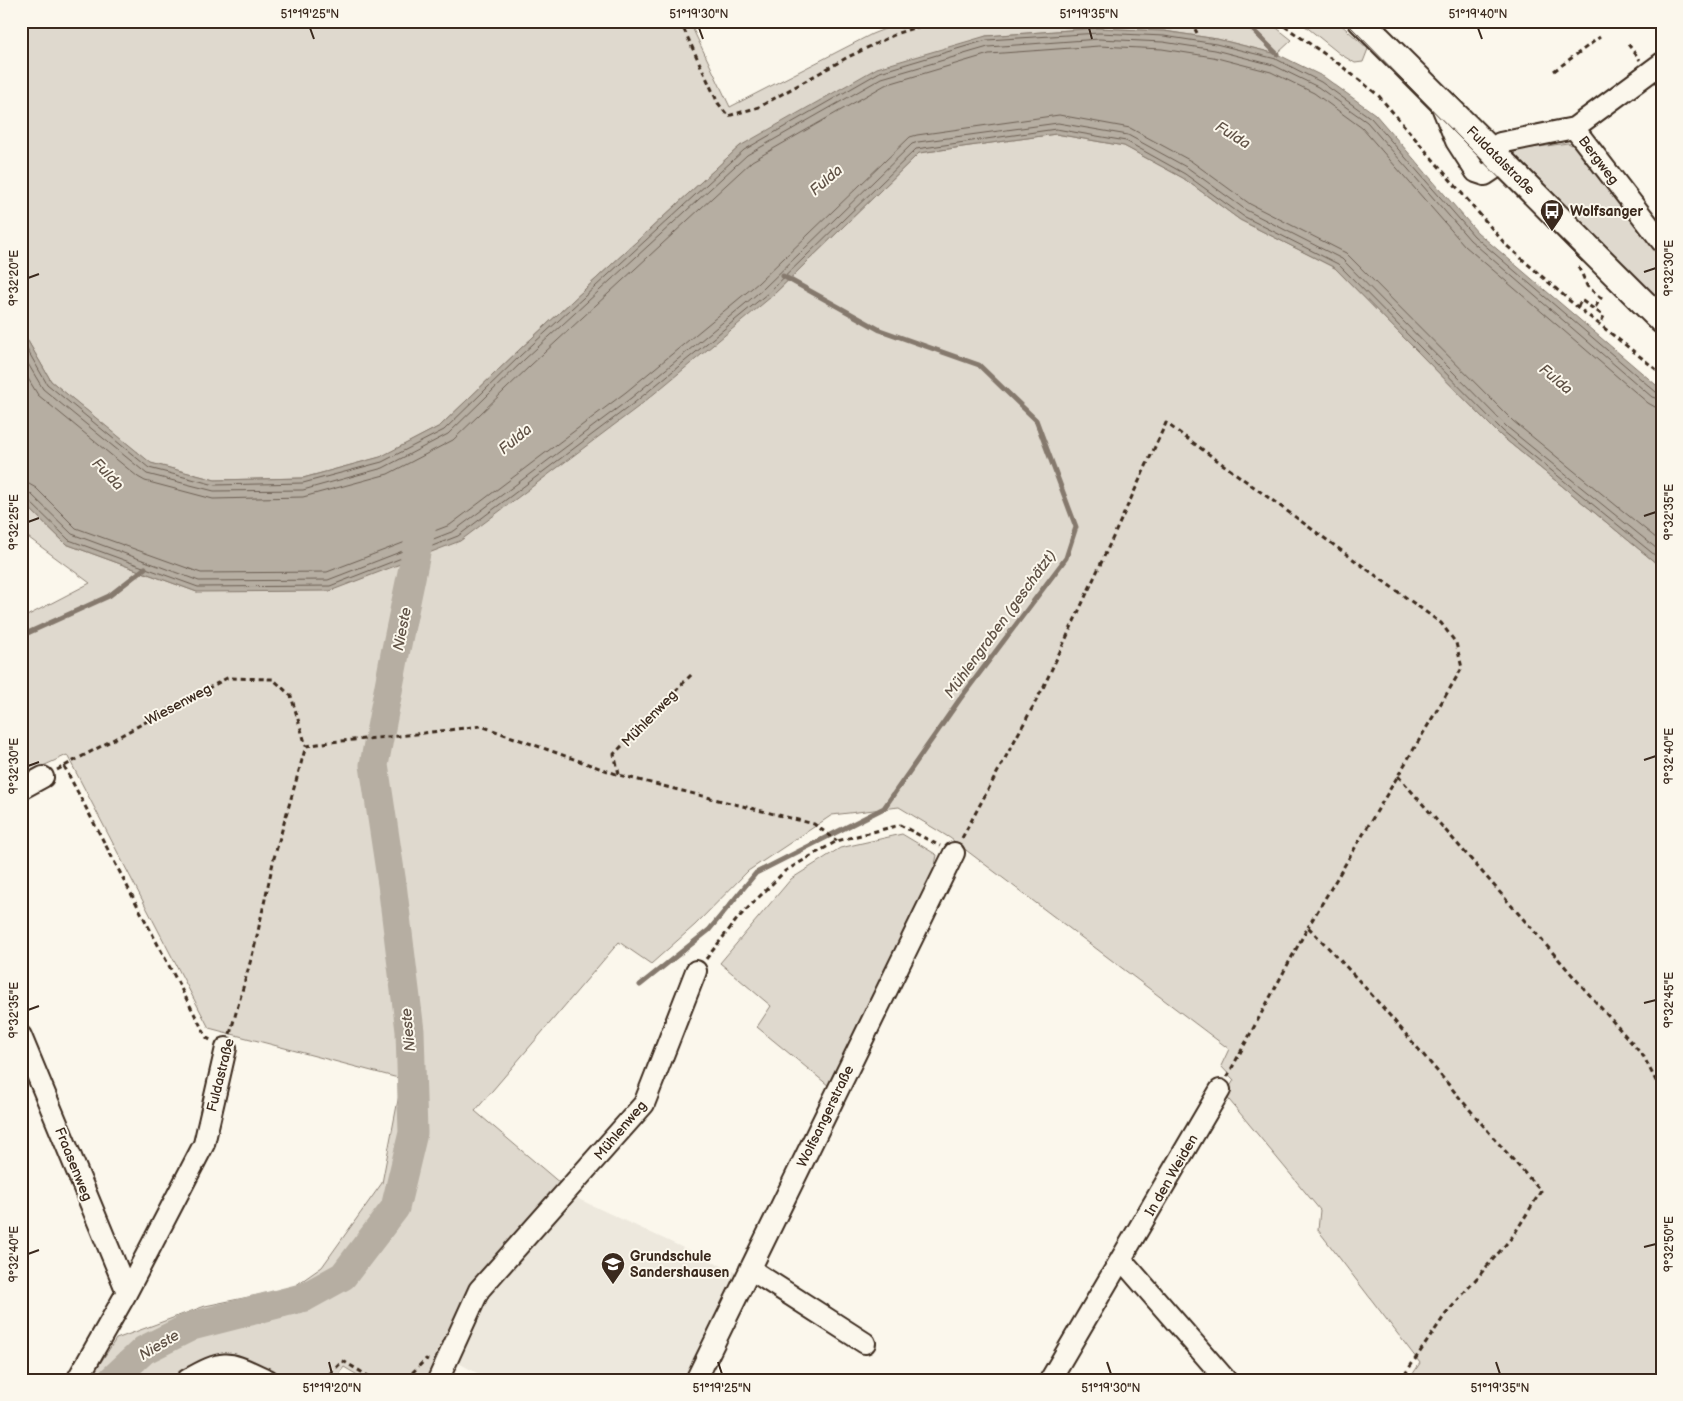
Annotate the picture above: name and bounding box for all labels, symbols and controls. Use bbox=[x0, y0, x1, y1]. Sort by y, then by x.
text: 51°19'25"N bbox=[281, 7, 339, 22]
text: 51°19'30"N bbox=[669, 7, 729, 22]
text: 51°19'35"N bbox=[1059, 7, 1119, 22]
text: 51°19'40"N bbox=[1448, 7, 1508, 22]
water label: Fulda bbox=[1212, 117, 1254, 153]
street label: Fuldatalstraße bbox=[1463, 123, 1538, 198]
street label: Bergweg bbox=[1575, 133, 1622, 188]
water label: Fulda bbox=[806, 161, 847, 200]
bus stop icon: Wolfsanger bbox=[1539, 198, 1565, 232]
place label: Wolfsanger bbox=[1570, 203, 1643, 220]
text: 9°32'30"E bbox=[1662, 240, 1677, 296]
text: 9°32'20"E bbox=[7, 250, 22, 306]
water label: Fulda bbox=[1535, 360, 1576, 399]
water label: Fulda bbox=[495, 420, 536, 459]
water label: Fulda bbox=[88, 454, 128, 495]
text: 9°32'35"E bbox=[1662, 484, 1677, 540]
text: 9°32'25"E bbox=[7, 494, 22, 550]
water label: Mühlengraben (geschätzt) bbox=[940, 546, 1061, 702]
water label: Nieste bbox=[389, 606, 416, 652]
street label: Wiesenweg bbox=[142, 680, 214, 729]
street label: Mühlenweg bbox=[618, 686, 681, 750]
text: 9°32'40"E bbox=[1662, 728, 1677, 784]
text: 9°32'30"E bbox=[7, 738, 22, 794]
text: 9°32'45"E bbox=[1662, 972, 1677, 1028]
text: 9°32'35"E bbox=[7, 982, 22, 1038]
water label: Nieste bbox=[397, 1007, 420, 1053]
street label: Fuldastraße bbox=[203, 1037, 238, 1114]
street label: Wolfsangerstraße bbox=[793, 1062, 857, 1170]
street label: Mühlenweg bbox=[591, 1097, 650, 1164]
street label: Fraasenweg bbox=[51, 1125, 96, 1203]
street label: In den Weiden bbox=[1141, 1131, 1202, 1219]
text: 9°32'50"E bbox=[1662, 1216, 1677, 1272]
text: 9°32'40"E bbox=[7, 1226, 22, 1282]
place label: Grundschule Sandershausen bbox=[630, 1248, 730, 1281]
school or university icon: Grundschule Sandershausen bbox=[600, 1251, 626, 1285]
water label: Nieste bbox=[136, 1326, 183, 1365]
text: 51°19'20"N bbox=[303, 1381, 361, 1396]
text: 51°19'25"N bbox=[693, 1381, 751, 1396]
text: 51°19'30"N bbox=[1081, 1381, 1141, 1396]
text: 51°19'35"N bbox=[1470, 1381, 1530, 1396]

